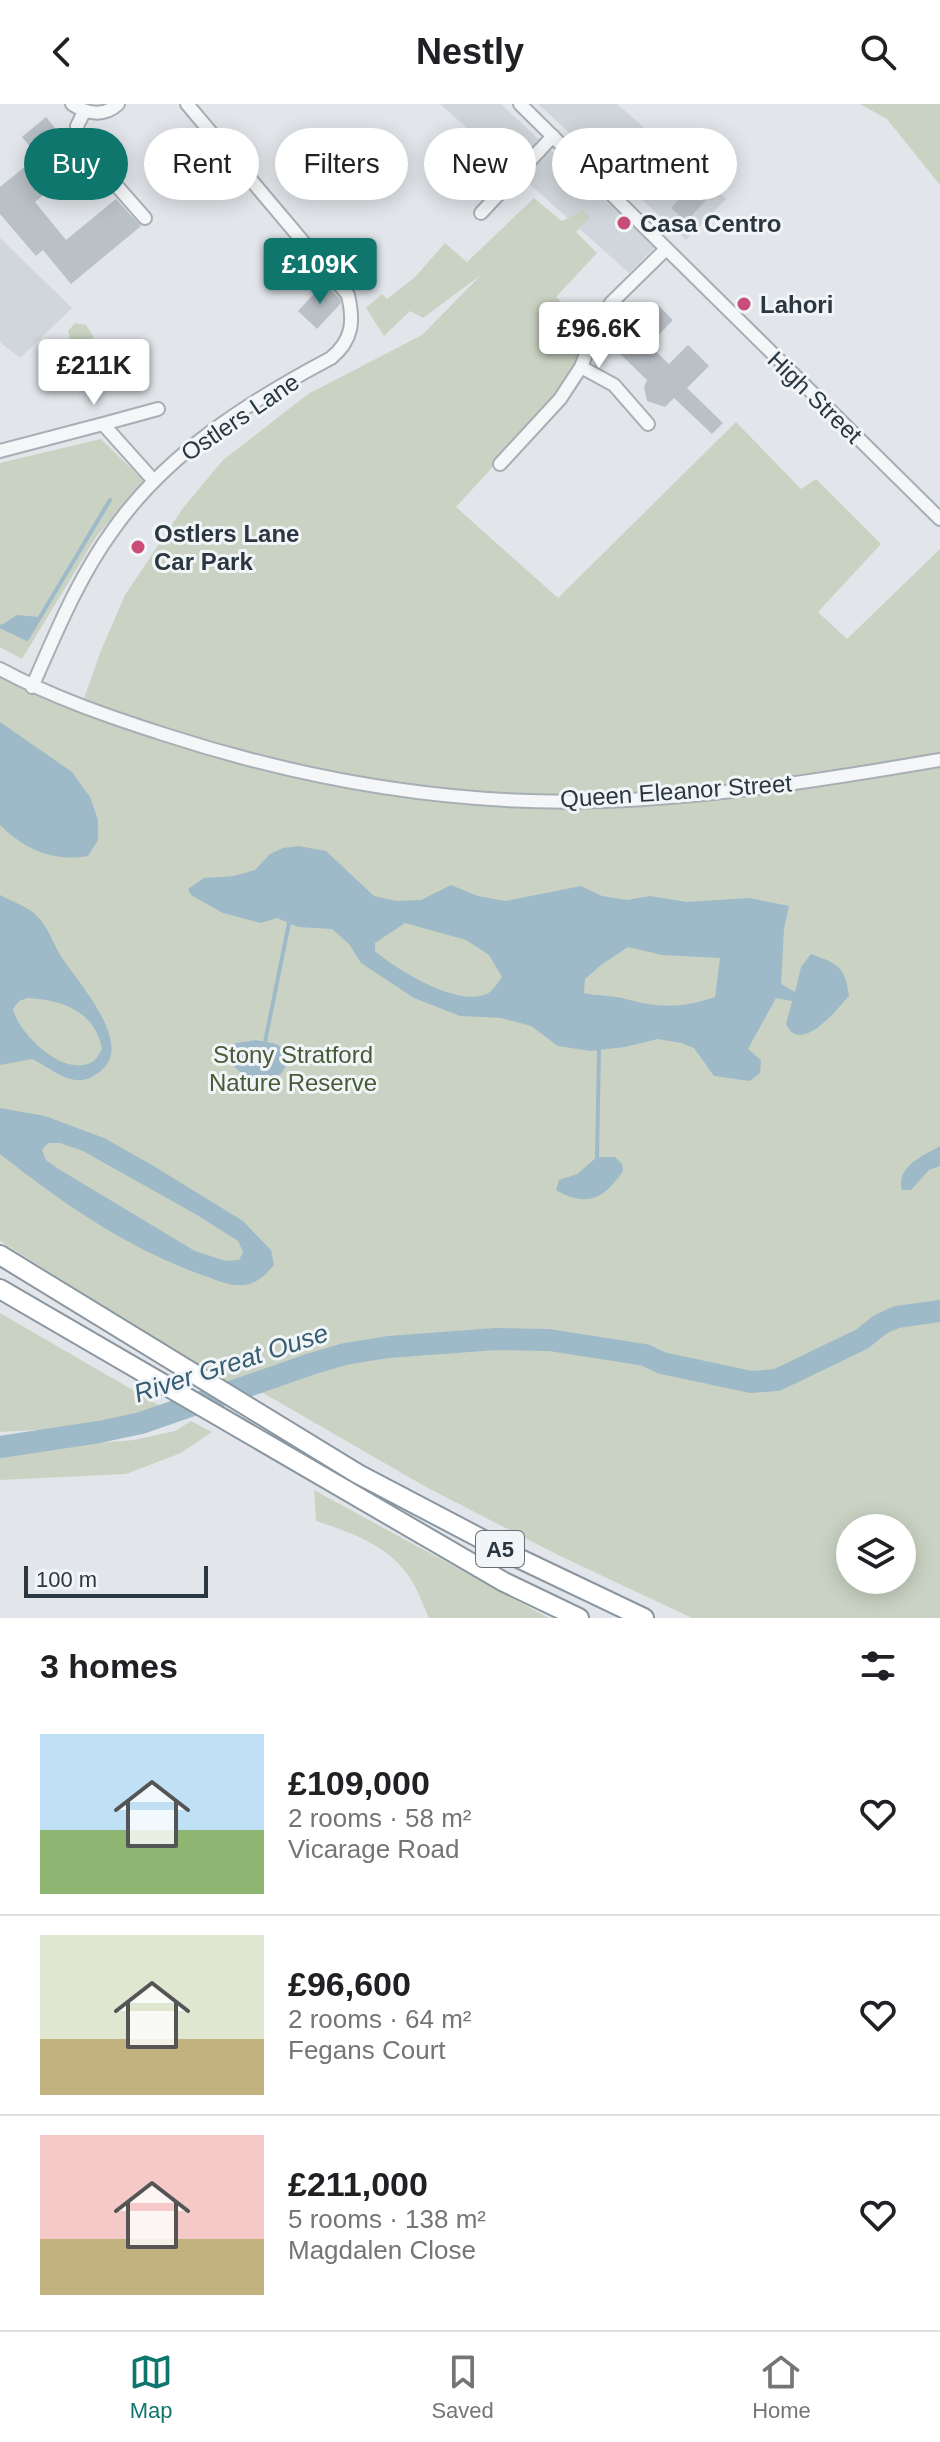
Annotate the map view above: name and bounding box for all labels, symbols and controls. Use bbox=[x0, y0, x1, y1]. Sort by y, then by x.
icon: back bbox=[40, 30, 84, 74]
icon: search bbox=[856, 30, 900, 74]
text: Nestly bbox=[416, 31, 524, 72]
chip: Buy bbox=[24, 128, 128, 200]
chip: Rent bbox=[144, 128, 259, 200]
chip: Filters bbox=[275, 128, 408, 200]
chip: New bbox=[424, 128, 536, 200]
chip: Apartment bbox=[552, 128, 737, 200]
place label: Casa Centro bbox=[640, 210, 781, 237]
marker: Casa Centro bbox=[615, 214, 633, 232]
pin: £109K bbox=[264, 238, 376, 306]
text: £109K bbox=[282, 249, 358, 279]
place label: Lahori bbox=[760, 291, 833, 318]
marker: Lahori bbox=[735, 295, 753, 313]
pin: £96.6K bbox=[534, 302, 664, 370]
text: £96.6K bbox=[557, 313, 641, 343]
pin: £211K bbox=[38, 339, 150, 407]
street label: High Street bbox=[762, 346, 868, 449]
text: £211K bbox=[56, 350, 132, 380]
street label: Ostlers Lane bbox=[176, 368, 304, 466]
place label: Ostlers Lane Car Park bbox=[154, 520, 299, 575]
marker: Ostlers Lane Car Park bbox=[129, 538, 147, 556]
street label: Queen Eleanor Street bbox=[559, 769, 793, 813]
park label: Stony Stratford Nature Reserve bbox=[209, 1041, 377, 1096]
water label: River Great Ouse bbox=[130, 1317, 332, 1409]
map controls bbox=[836, 1514, 916, 1594]
button: layers bbox=[836, 1514, 916, 1594]
road number: A5 bbox=[476, 1531, 524, 1567]
scale bar bbox=[24, 1562, 208, 1598]
text: 100 m bbox=[36, 1567, 97, 1592]
icon: filters bbox=[856, 1644, 900, 1688]
text: 3 homes bbox=[40, 1647, 178, 1685]
text: £109,000 bbox=[288, 1764, 430, 1802]
icon: home bbox=[104, 1766, 200, 1862]
icon: heart bbox=[856, 1792, 900, 1836]
text: 2 rooms · 58 m² bbox=[288, 1803, 472, 1833]
text: Vicarage Road bbox=[288, 1834, 460, 1864]
text: £96,600 bbox=[288, 1965, 411, 2003]
icon: home bbox=[104, 1967, 200, 2063]
icon: heart bbox=[856, 1993, 900, 2037]
text: 2 rooms · 64 m² bbox=[288, 2004, 472, 2034]
text: Fegans Court bbox=[288, 2035, 446, 2065]
text: £211,000 bbox=[288, 2165, 428, 2203]
icon: home bbox=[104, 2167, 200, 2263]
icon: heart bbox=[856, 2193, 900, 2237]
text: 5 rooms · 138 m² bbox=[288, 2204, 486, 2234]
text: Magdalen Close bbox=[288, 2235, 476, 2265]
tab: Map bbox=[129, 2350, 173, 2424]
tab: Saved bbox=[431, 2350, 494, 2424]
tab: Home bbox=[752, 2350, 811, 2424]

